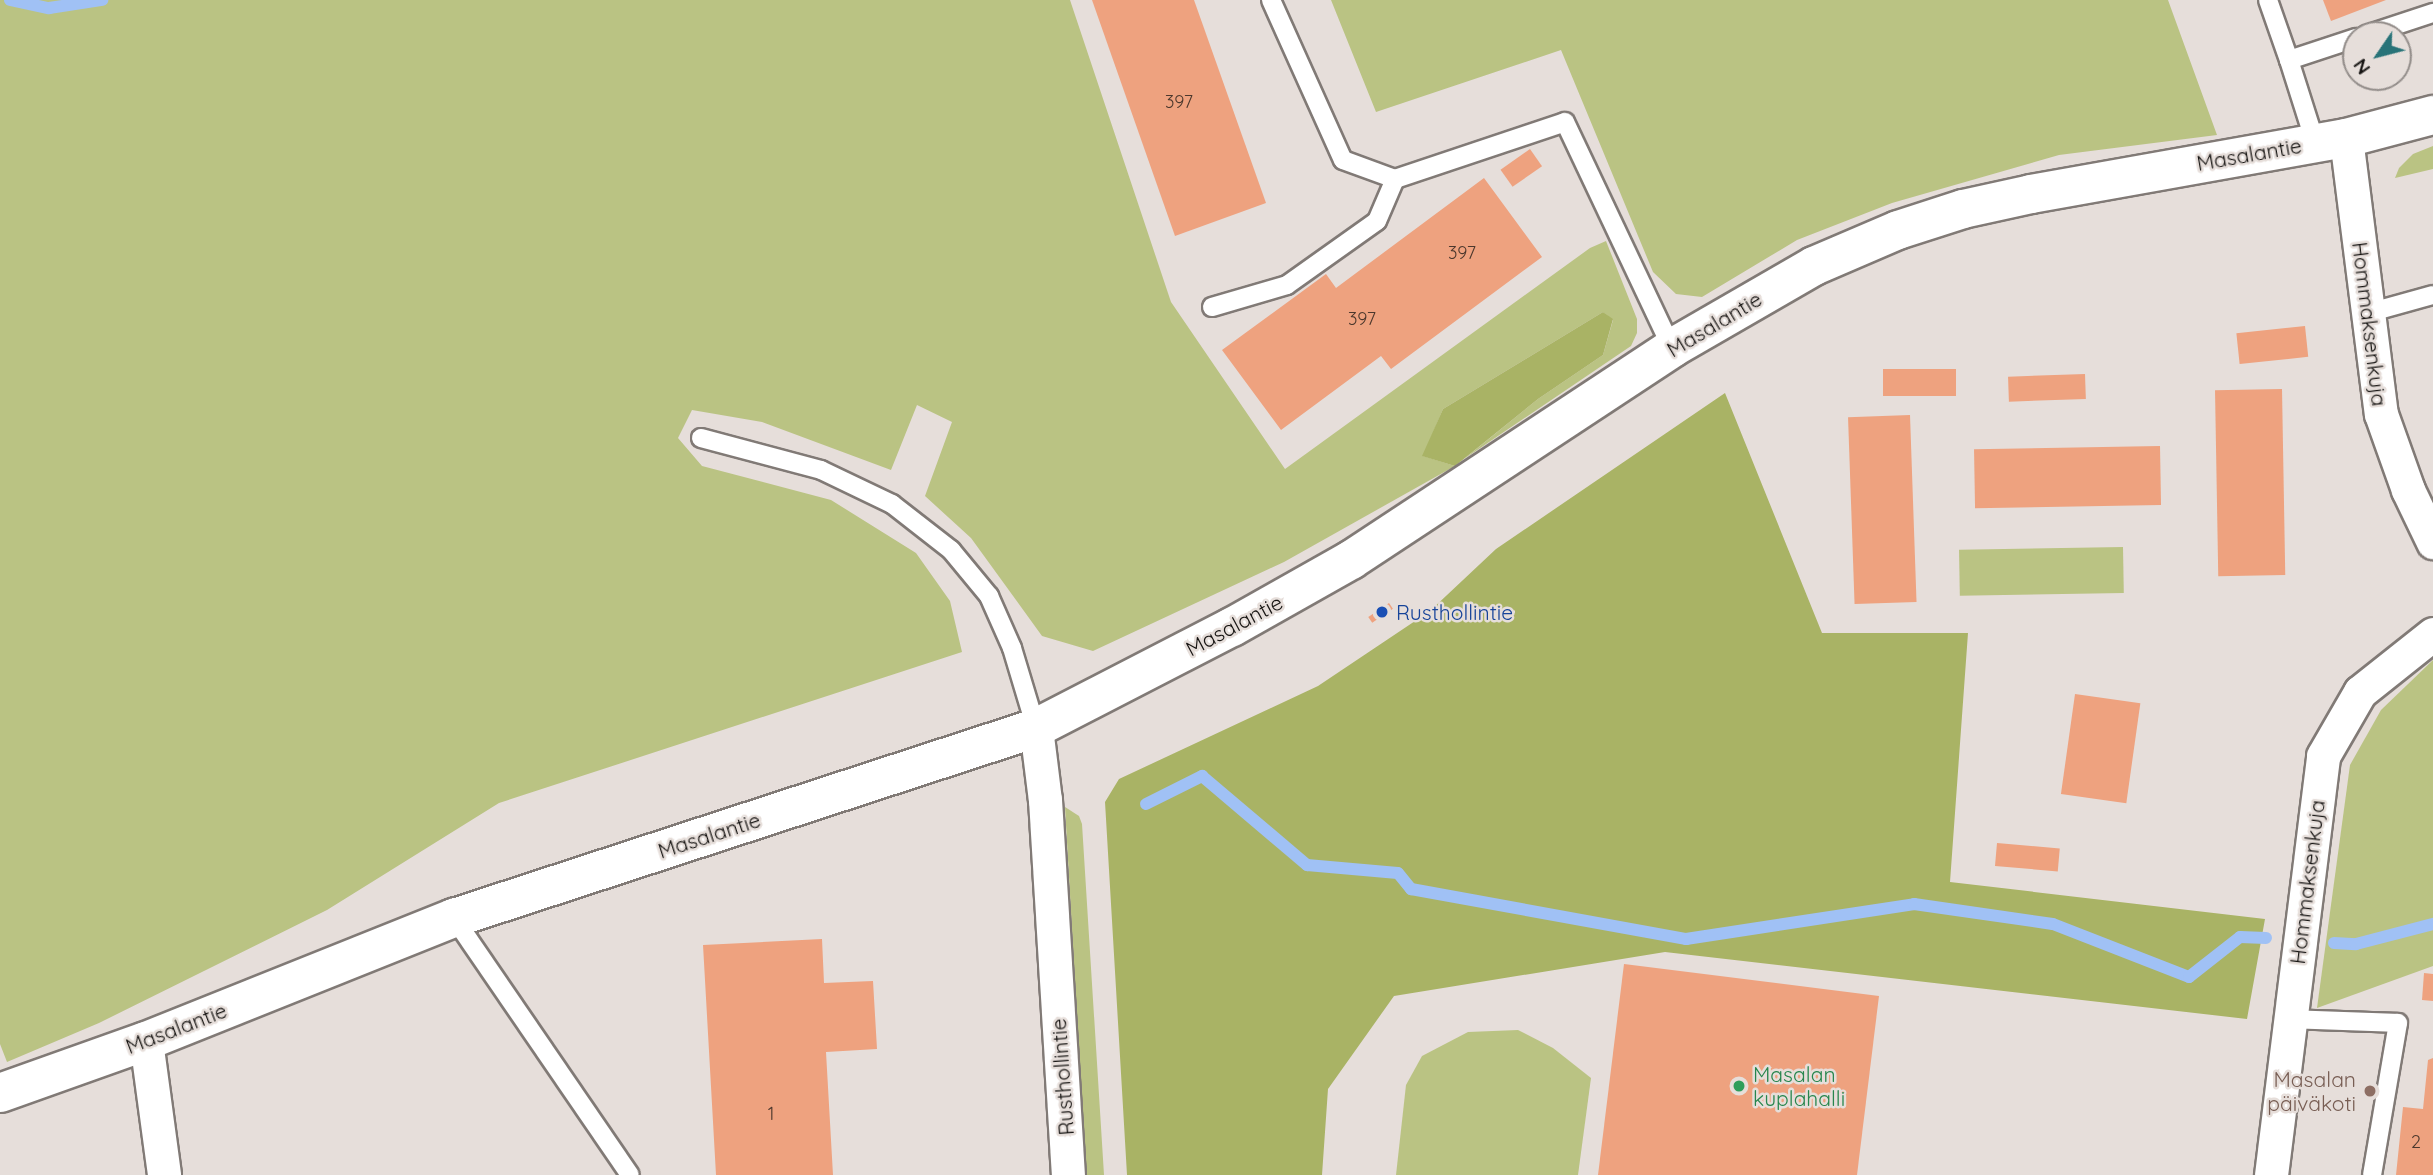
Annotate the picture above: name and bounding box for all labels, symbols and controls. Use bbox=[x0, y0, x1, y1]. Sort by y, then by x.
north arrow bbox=[2342, 21, 2412, 91]
text: N bbox=[2348, 54, 2375, 80]
house number: 397 bbox=[1165, 91, 1193, 113]
street label: Masalantie bbox=[2195, 132, 2303, 176]
street label: Hommaksenkuja bbox=[2347, 240, 2393, 408]
house number: 397 bbox=[1448, 242, 1476, 264]
street label: Masalantie bbox=[1662, 286, 1766, 362]
house number: 397 bbox=[1348, 308, 1376, 330]
street label: Masalantie bbox=[1181, 589, 1287, 661]
place label: Rusthollintie bbox=[1396, 599, 1513, 625]
marker: Rusthollintie bbox=[1374, 604, 1390, 620]
street label: Hommaksenkuja bbox=[2284, 798, 2330, 966]
street label: Masalantie bbox=[655, 807, 763, 863]
street label: Masalantie bbox=[122, 997, 230, 1059]
street label: Rusthollintie bbox=[1045, 1018, 1079, 1136]
place label: Masalan kuplahalli bbox=[1753, 1061, 1845, 1111]
place label: Masalan päiväkoti bbox=[2267, 1066, 2356, 1116]
marker: Masalan kuplahalli bbox=[1731, 1078, 1747, 1094]
marker: Masalan päiväkoti bbox=[2362, 1083, 2378, 1099]
house number: 1 bbox=[768, 1103, 774, 1125]
house number: 2 bbox=[2411, 1131, 2421, 1153]

